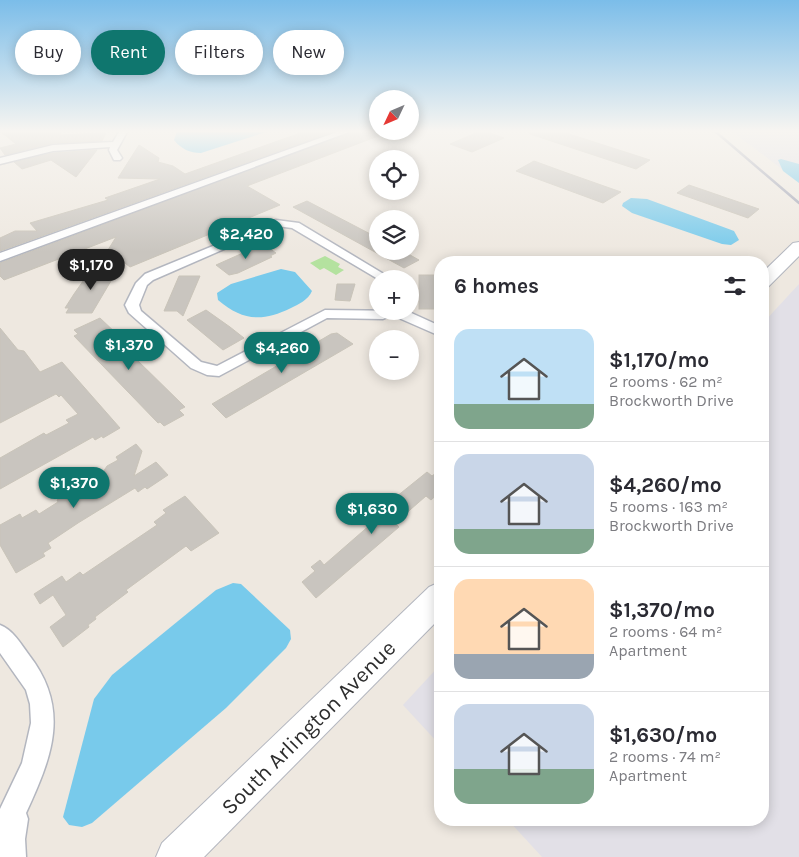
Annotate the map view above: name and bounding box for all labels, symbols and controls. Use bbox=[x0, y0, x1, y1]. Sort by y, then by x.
chip: Buy bbox=[15, 30, 81, 75]
chip: Rent bbox=[91, 30, 165, 75]
chip: Filters bbox=[175, 30, 263, 75]
chip: New bbox=[273, 30, 344, 75]
north arrow bbox=[369, 90, 419, 140]
map controls bbox=[369, 90, 419, 380]
button: locate bbox=[369, 150, 419, 200]
button: layers bbox=[369, 210, 419, 260]
pin: $2,420 bbox=[205, 218, 287, 260]
text: $2,420 bbox=[219, 224, 273, 243]
pin: $1,170 bbox=[50, 248, 132, 291]
text: $1,170 bbox=[69, 255, 113, 274]
button: + bbox=[369, 270, 419, 320]
icon: filters bbox=[721, 272, 749, 300]
text: 6 homes bbox=[454, 274, 539, 298]
pin: $1,370 bbox=[88, 328, 170, 371]
button: − bbox=[369, 330, 419, 380]
pin: $4,260 bbox=[241, 332, 323, 374]
text: $1,370 bbox=[105, 335, 153, 354]
text: $4,260 bbox=[255, 338, 309, 357]
text: $1,170/mo bbox=[609, 348, 709, 372]
icon: home bbox=[494, 349, 554, 409]
text: 2 rooms · 62 m² bbox=[609, 372, 723, 391]
text: Brockworth Drive bbox=[609, 391, 734, 410]
pin: $1,370 bbox=[33, 466, 115, 509]
text: $1,370 bbox=[50, 473, 98, 492]
text: $4,260/mo bbox=[609, 473, 722, 497]
icon: home bbox=[494, 474, 554, 534]
pin: $1,630 bbox=[331, 492, 413, 535]
text: 5 rooms · 163 m² bbox=[609, 497, 728, 516]
text: $1,630 bbox=[347, 499, 397, 518]
text: Brockworth Drive bbox=[609, 516, 734, 535]
text: $1,370/mo bbox=[609, 598, 715, 622]
icon: home bbox=[494, 599, 554, 659]
text: 2 rooms · 64 m² bbox=[609, 622, 722, 641]
street label: South Arlington Avenue bbox=[216, 635, 401, 820]
text: Apartment bbox=[609, 641, 687, 660]
text: $1,630/mo bbox=[609, 723, 717, 747]
icon: home bbox=[494, 724, 554, 784]
text: 2 rooms · 74 m² bbox=[609, 747, 721, 766]
text: Apartment bbox=[609, 766, 687, 785]

